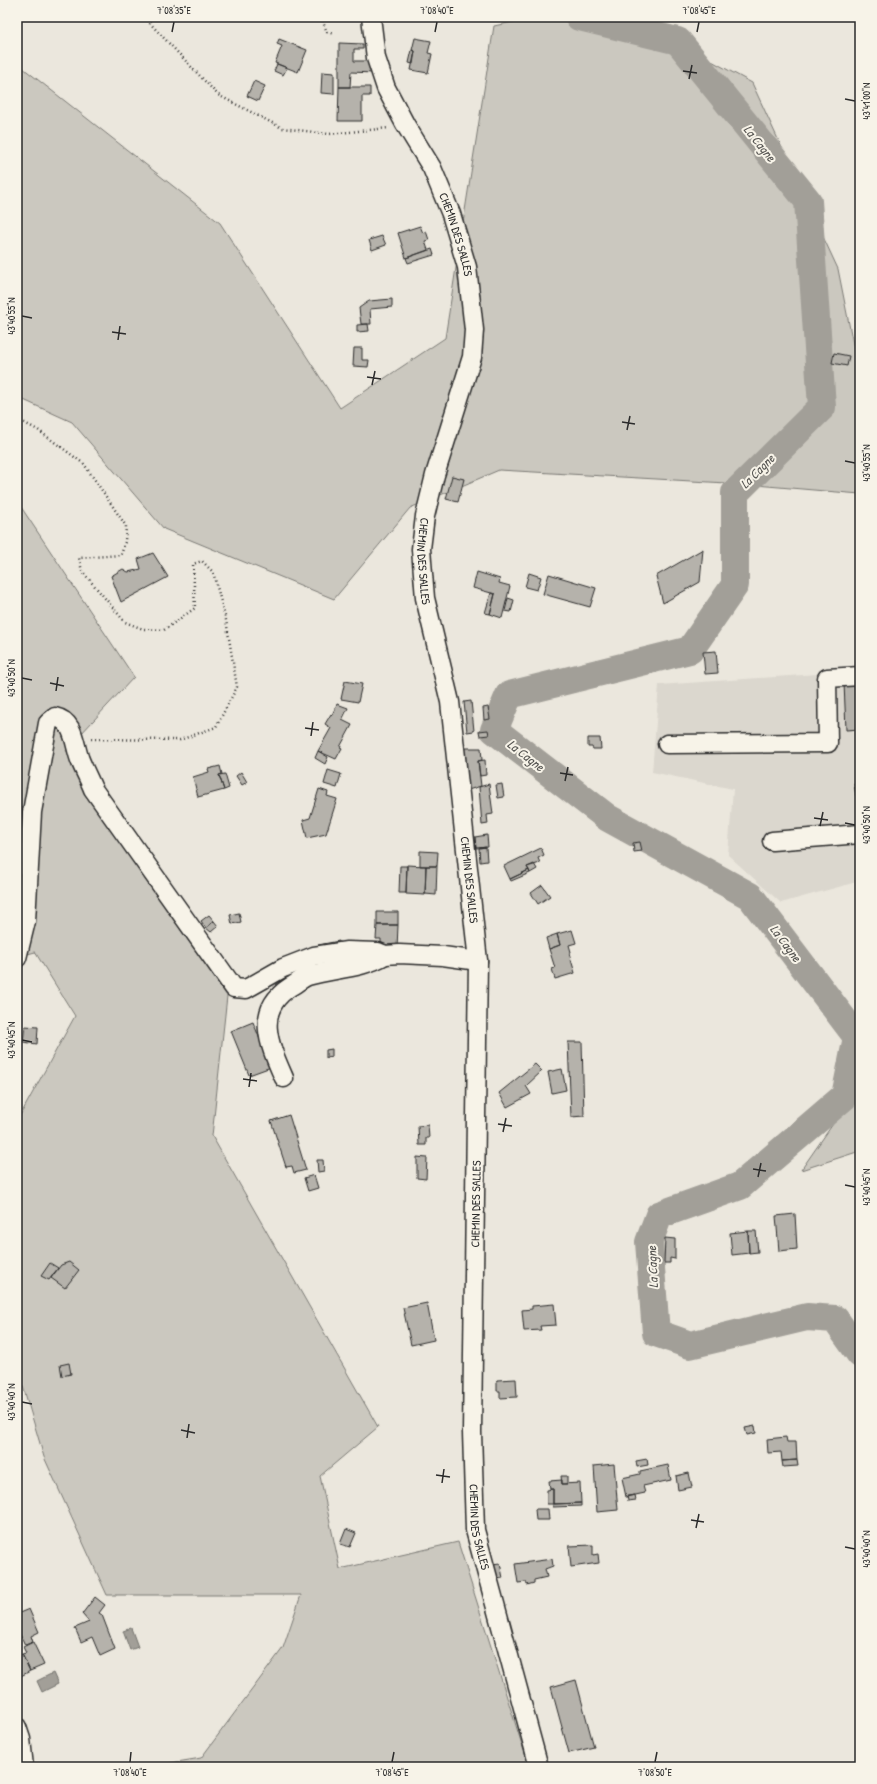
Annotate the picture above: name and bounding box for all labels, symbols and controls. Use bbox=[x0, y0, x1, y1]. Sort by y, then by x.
text: 7°08'35"E bbox=[157, 4, 192, 17]
text: 7°08'40"E bbox=[420, 4, 454, 17]
text: 7°08'45"E bbox=[682, 4, 716, 17]
text: 43°41'00"N bbox=[860, 83, 873, 119]
water label: La Cagne bbox=[739, 121, 781, 166]
street label: CHEMIN DES SALLES bbox=[435, 190, 477, 277]
text: 43°40'55"N bbox=[5, 297, 18, 335]
text: 43°40'55"N bbox=[860, 444, 873, 482]
water label: La Cagne bbox=[736, 449, 779, 493]
street label: CHEMIN DES SALLES bbox=[413, 517, 435, 607]
text: 43°40'50"N bbox=[5, 659, 18, 697]
water label: La Cagne bbox=[503, 735, 549, 776]
text: 43°40'50"N bbox=[860, 806, 873, 844]
street label: CHEMIN DES SALLES bbox=[457, 836, 483, 925]
water label: La Cagne bbox=[765, 921, 806, 966]
text: 43°40'45"N bbox=[5, 1022, 18, 1058]
street label: CHEMIN DES SALLES bbox=[466, 1160, 485, 1248]
text: 43°40'45"N bbox=[860, 1169, 873, 1205]
water label: La Cagne bbox=[642, 1245, 663, 1288]
text: 43°40'40"N bbox=[5, 1384, 18, 1421]
street label: CHEMIN DES SALLES bbox=[466, 1484, 494, 1572]
text: 43°40'40"N bbox=[860, 1531, 873, 1568]
text: 7°08'40"E bbox=[113, 1766, 147, 1779]
text: 7°08'45"E bbox=[375, 1766, 409, 1779]
text: 7°08'50"E bbox=[638, 1766, 673, 1779]

